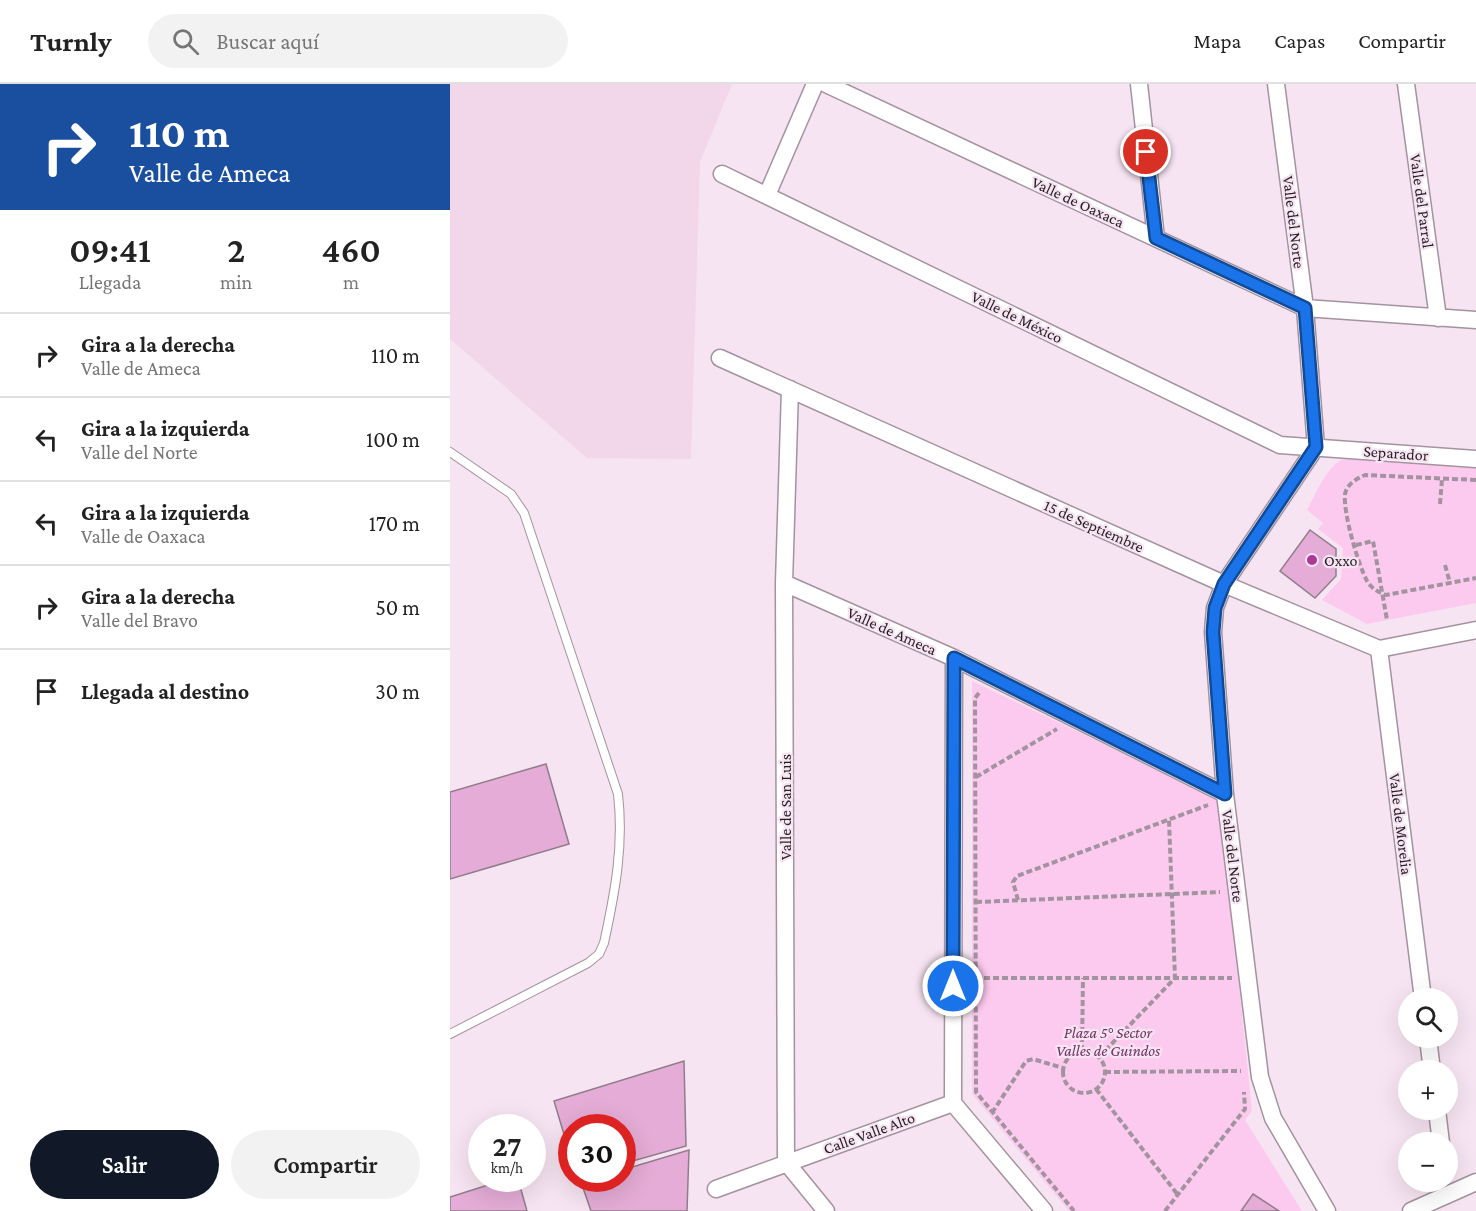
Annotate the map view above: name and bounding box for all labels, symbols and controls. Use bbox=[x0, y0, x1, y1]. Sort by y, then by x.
search box bbox=[148, 14, 568, 68]
icon: search bbox=[169, 25, 202, 58]
text: Turnly bbox=[30, 26, 112, 57]
text: Buscar aquí bbox=[217, 29, 319, 54]
text: Mapa bbox=[1193, 29, 1241, 53]
text: Capas bbox=[1274, 29, 1325, 53]
text: Compartir bbox=[1358, 29, 1446, 53]
icon: right bbox=[30, 108, 108, 186]
text: 110 m bbox=[129, 109, 230, 156]
pin bbox=[1120, 126, 1171, 177]
icon: arrive bbox=[1129, 135, 1162, 168]
street label: Valle del Parral bbox=[1407, 153, 1437, 249]
text: Valle de Ameca bbox=[129, 158, 291, 188]
street label: Valle de Oaxaca bbox=[1029, 173, 1127, 231]
street label: Valle del Norte bbox=[1280, 175, 1308, 269]
text: 09:41 bbox=[69, 230, 151, 270]
text: 2 bbox=[227, 230, 245, 270]
text: 460 bbox=[321, 230, 381, 270]
text: Llegada bbox=[79, 271, 141, 293]
text: min bbox=[220, 271, 252, 293]
text: m bbox=[343, 271, 359, 293]
street label: Valle de México bbox=[969, 288, 1065, 346]
text: Gira a la derecha bbox=[81, 332, 235, 357]
icon: right bbox=[30, 339, 63, 372]
text: 110 m bbox=[371, 343, 420, 368]
text: Valle de Ameca bbox=[81, 357, 201, 379]
text: Gira a la izquierda bbox=[81, 416, 250, 441]
icon: left bbox=[30, 423, 63, 456]
text: 100 m bbox=[366, 427, 420, 452]
text: Valle del Norte bbox=[81, 441, 197, 463]
street label: Separador bbox=[1363, 442, 1429, 465]
street label: 15 de Septiembre bbox=[1041, 496, 1146, 556]
text: Gira a la izquierda bbox=[81, 500, 250, 525]
icon: left bbox=[30, 507, 63, 540]
text: 170 m bbox=[369, 511, 420, 536]
text: Valle de Oaxaca bbox=[81, 525, 206, 547]
place label: Oxxo bbox=[1324, 552, 1357, 569]
marker: Oxxo bbox=[1305, 553, 1319, 567]
text: Gira a la derecha bbox=[81, 584, 235, 609]
icon: right bbox=[30, 591, 63, 624]
text: 50 m bbox=[375, 595, 420, 620]
street label: Valle de Ameca bbox=[845, 604, 940, 658]
text: Valle del Bravo bbox=[81, 609, 198, 631]
icon: arrive bbox=[30, 675, 63, 708]
text: Llegada al destino bbox=[81, 679, 249, 704]
text: 30 m bbox=[375, 679, 420, 704]
street label: Valle de San Luis bbox=[777, 754, 794, 860]
street label: Valle de Morelia bbox=[1386, 772, 1416, 876]
street label: Valle del Norte bbox=[1219, 809, 1247, 903]
position arrow bbox=[921, 954, 985, 1018]
map controls bbox=[1398, 988, 1458, 1192]
button: search bbox=[1398, 988, 1458, 1048]
park label: Plaza 5° Sector Valles de Guindos bbox=[1056, 1024, 1160, 1059]
button: + bbox=[1398, 1060, 1458, 1120]
street label: Calle Valle Alto bbox=[821, 1109, 917, 1157]
speed limit sign: 30 bbox=[558, 1114, 636, 1192]
text: 27 bbox=[492, 1129, 522, 1162]
button: Salir bbox=[30, 1130, 219, 1199]
button: Compartir bbox=[231, 1130, 420, 1199]
button: − bbox=[1398, 1132, 1458, 1192]
text: km/h bbox=[491, 1160, 523, 1176]

